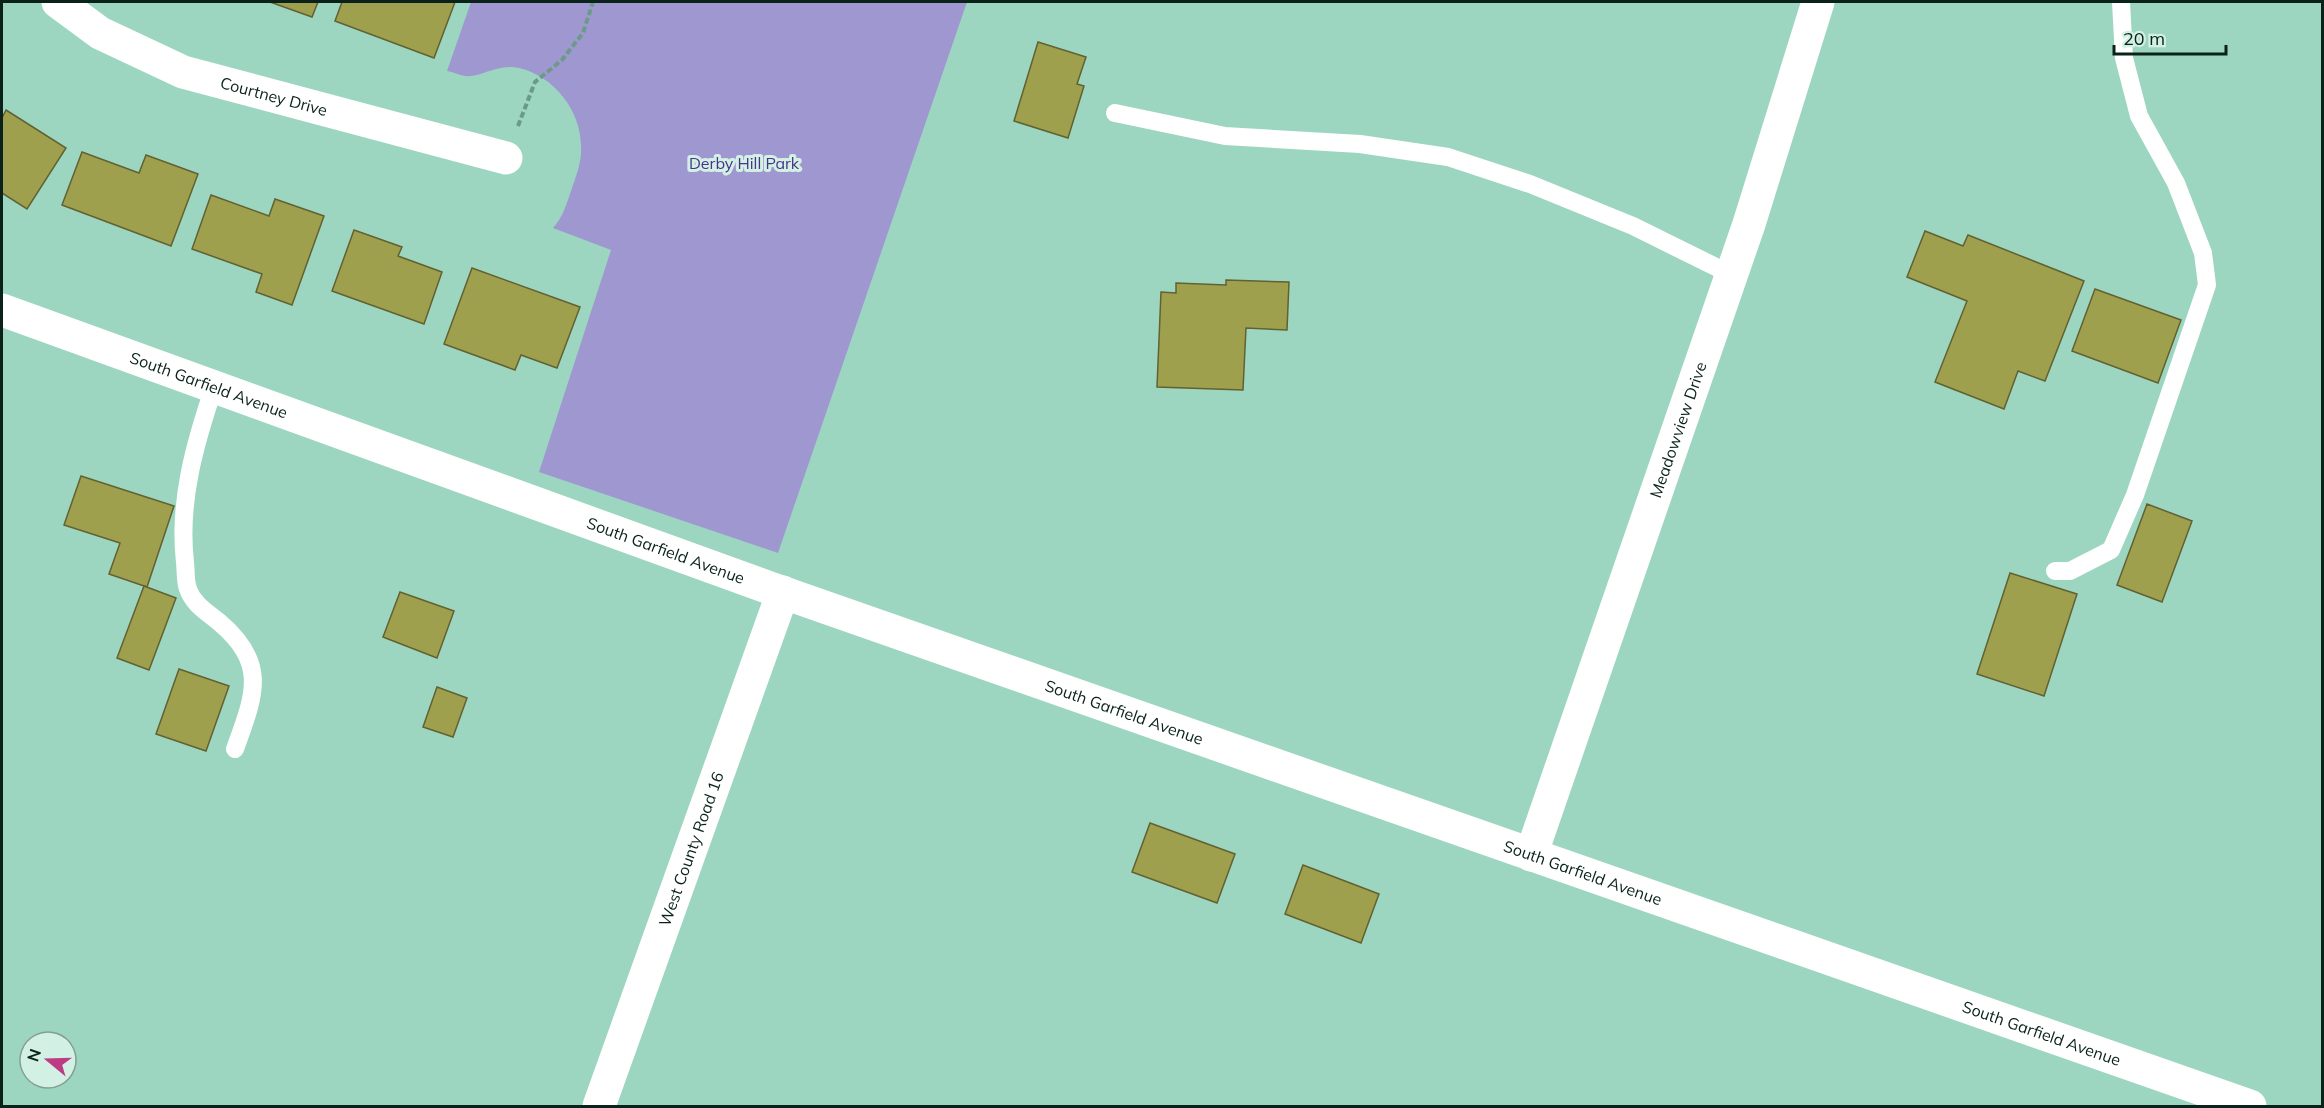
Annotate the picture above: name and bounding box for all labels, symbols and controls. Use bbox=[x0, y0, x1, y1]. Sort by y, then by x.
scale bar bbox=[2114, 18, 2226, 56]
text: 20 m bbox=[2123, 27, 2165, 50]
street label: Courtney Drive bbox=[218, 72, 330, 120]
park label: Derby Hill Park bbox=[689, 153, 800, 173]
street label: South Garfield Avenue bbox=[127, 347, 290, 423]
street label: Meadowview Drive bbox=[1645, 359, 1711, 500]
street label: South Garfield Avenue bbox=[584, 513, 747, 588]
street label: South Garfield Avenue bbox=[1042, 675, 1206, 749]
street label: West County Road 16 bbox=[654, 769, 728, 929]
street label: South Garfield Avenue bbox=[1501, 836, 1665, 909]
street label: South Garfield Avenue bbox=[1960, 996, 2123, 1070]
north arrow bbox=[18, 1030, 78, 1090]
text: N bbox=[22, 1046, 45, 1064]

